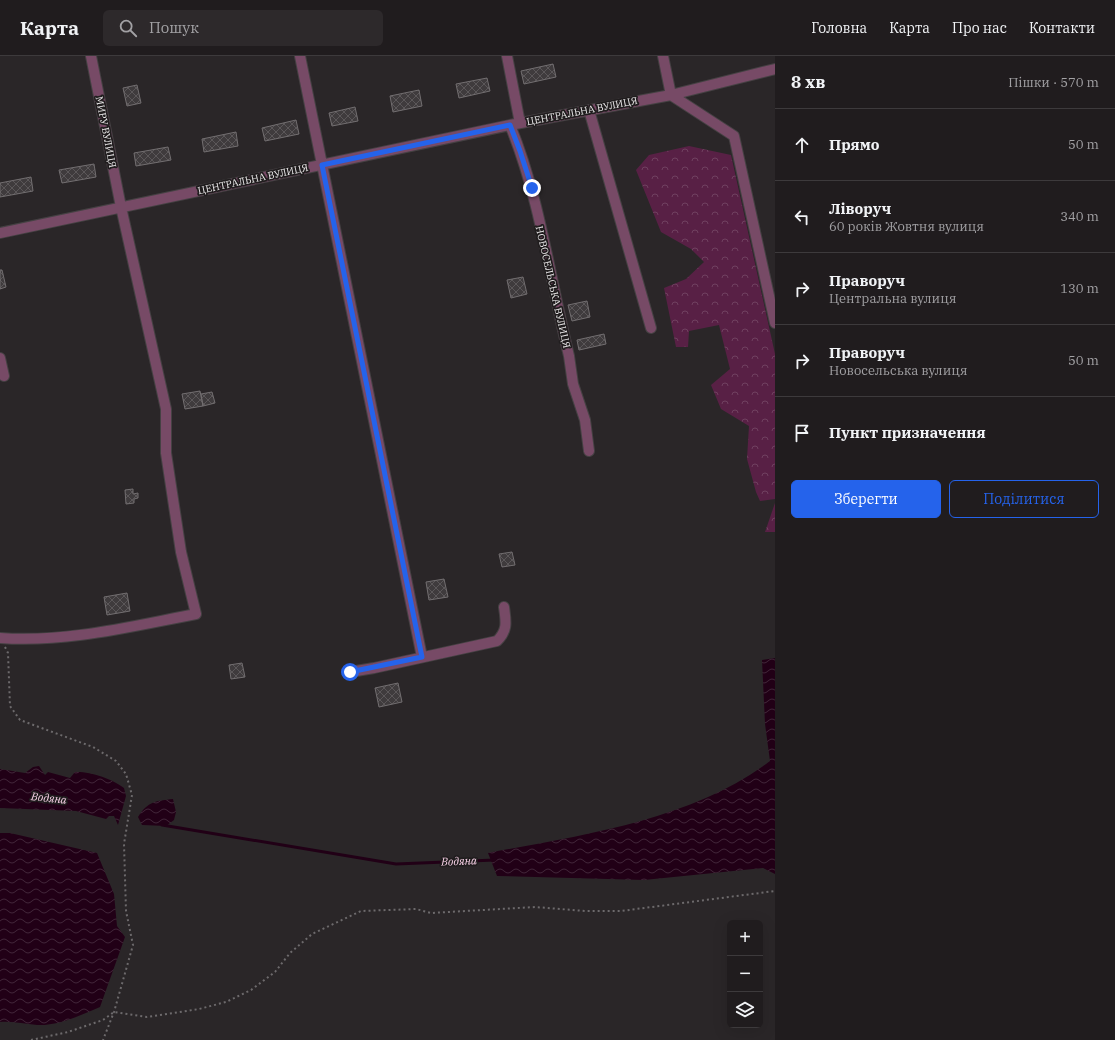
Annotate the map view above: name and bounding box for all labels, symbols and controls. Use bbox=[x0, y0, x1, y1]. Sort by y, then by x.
search box bbox=[103, 10, 383, 46]
text: Карта bbox=[20, 16, 79, 40]
icon: search bbox=[117, 17, 139, 39]
text: Пошук bbox=[149, 18, 199, 37]
text: Головна bbox=[811, 19, 867, 37]
text: Карта bbox=[889, 19, 930, 37]
text: Про нас bbox=[952, 19, 1007, 37]
text: Контакти bbox=[1029, 19, 1095, 37]
text: 8 хв bbox=[791, 71, 825, 93]
text: Пішки · 570 m bbox=[1008, 74, 1099, 91]
street label: ЦЕНТРАЛЬНА ВУЛИЦЯ bbox=[525, 94, 639, 128]
street label: МИРУ ВУЛИЦЯ bbox=[93, 95, 119, 169]
icon: ahead bbox=[791, 134, 813, 156]
text: Прямо bbox=[829, 135, 880, 154]
text: 50 m bbox=[1068, 136, 1099, 153]
street label: ЦЕНТРАЛЬНА ВУЛИЦЯ bbox=[196, 161, 310, 197]
route end bbox=[523, 179, 541, 197]
text: Ліворуч bbox=[829, 199, 891, 218]
icon: left bbox=[791, 206, 813, 228]
text: 340 m bbox=[1060, 208, 1099, 225]
text: 60 років Жовтня вулиця bbox=[829, 218, 984, 235]
street label: НОВОСЕЛЬСЬКА ВУЛИЦЯ bbox=[533, 225, 573, 350]
text: Праворуч bbox=[829, 271, 905, 290]
icon: right bbox=[791, 278, 813, 300]
text: 130 m bbox=[1060, 280, 1099, 297]
text: Центральна вулиця bbox=[829, 290, 956, 307]
text: Праворуч bbox=[829, 343, 905, 362]
icon: right bbox=[791, 350, 813, 372]
text: 50 m bbox=[1068, 352, 1099, 369]
text: Новосельська вулиця bbox=[829, 362, 968, 379]
icon: arrive bbox=[791, 422, 813, 444]
text: Пункт призначення bbox=[829, 423, 986, 442]
button: Зберегти bbox=[791, 480, 941, 518]
button: Поділитися bbox=[949, 480, 1099, 518]
route start bbox=[341, 663, 359, 681]
water label: Водяна bbox=[30, 789, 67, 807]
water label: Водяна bbox=[440, 853, 477, 869]
map controls bbox=[727, 920, 763, 1028]
button: + bbox=[727, 920, 763, 956]
button: − bbox=[727, 956, 763, 992]
button: layers bbox=[727, 992, 763, 1028]

